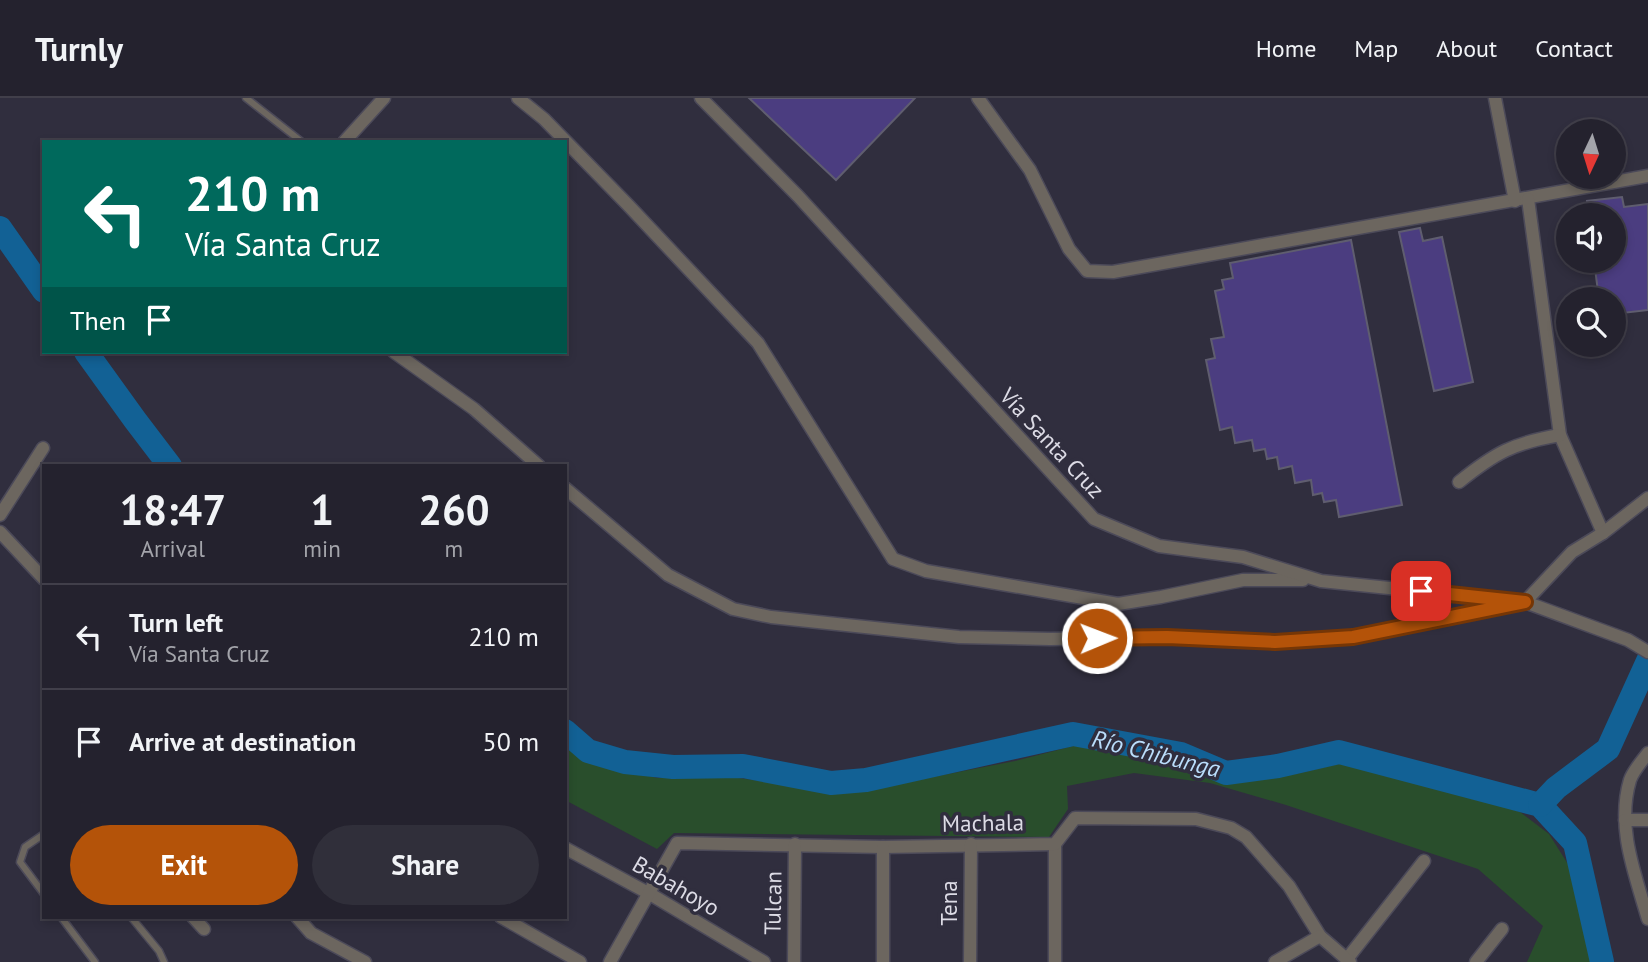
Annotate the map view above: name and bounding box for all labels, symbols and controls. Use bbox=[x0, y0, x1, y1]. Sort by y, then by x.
text: Turnly bbox=[35, 27, 123, 70]
text: Home bbox=[1256, 33, 1316, 64]
text: Map bbox=[1354, 33, 1398, 64]
text: About bbox=[1436, 33, 1497, 64]
text: Contact bbox=[1535, 33, 1613, 64]
north arrow bbox=[1556, 119, 1626, 189]
map controls bbox=[1556, 119, 1626, 357]
text: 210 m bbox=[185, 161, 320, 225]
icon: left bbox=[70, 168, 161, 259]
button: sound bbox=[1556, 203, 1626, 273]
text: Vía Santa Cruz bbox=[185, 223, 381, 265]
button: search bbox=[1556, 287, 1626, 357]
icon: arrive bbox=[140, 301, 178, 339]
text: Then bbox=[70, 304, 126, 337]
street label: Vía Santa Cruz bbox=[993, 381, 1111, 504]
text: 18:47 bbox=[119, 482, 226, 537]
text: 1 bbox=[310, 482, 334, 537]
text: 260 bbox=[418, 482, 490, 537]
text: Arrival bbox=[140, 534, 205, 563]
text: min bbox=[303, 534, 341, 563]
text: m bbox=[445, 534, 463, 563]
pin bbox=[1391, 561, 1451, 621]
icon: arrive bbox=[1402, 572, 1440, 610]
position arrow bbox=[1060, 601, 1134, 675]
text: Turn left bbox=[129, 606, 223, 639]
icon: left bbox=[70, 618, 108, 656]
text: 210 m bbox=[468, 620, 539, 653]
text: Vía Santa Cruz bbox=[129, 639, 270, 668]
icon: arrive bbox=[70, 723, 108, 761]
water label: Río Chibunga bbox=[1089, 723, 1224, 784]
text: Arrive at destination bbox=[129, 725, 356, 758]
text: 50 m bbox=[483, 725, 539, 758]
street label: Machala bbox=[942, 807, 1024, 838]
button: Exit bbox=[70, 825, 298, 905]
button: Share bbox=[312, 825, 539, 905]
street label: Babahoyo bbox=[627, 849, 725, 922]
street label: Tulcan bbox=[757, 871, 788, 935]
street label: Tena bbox=[934, 880, 963, 926]

